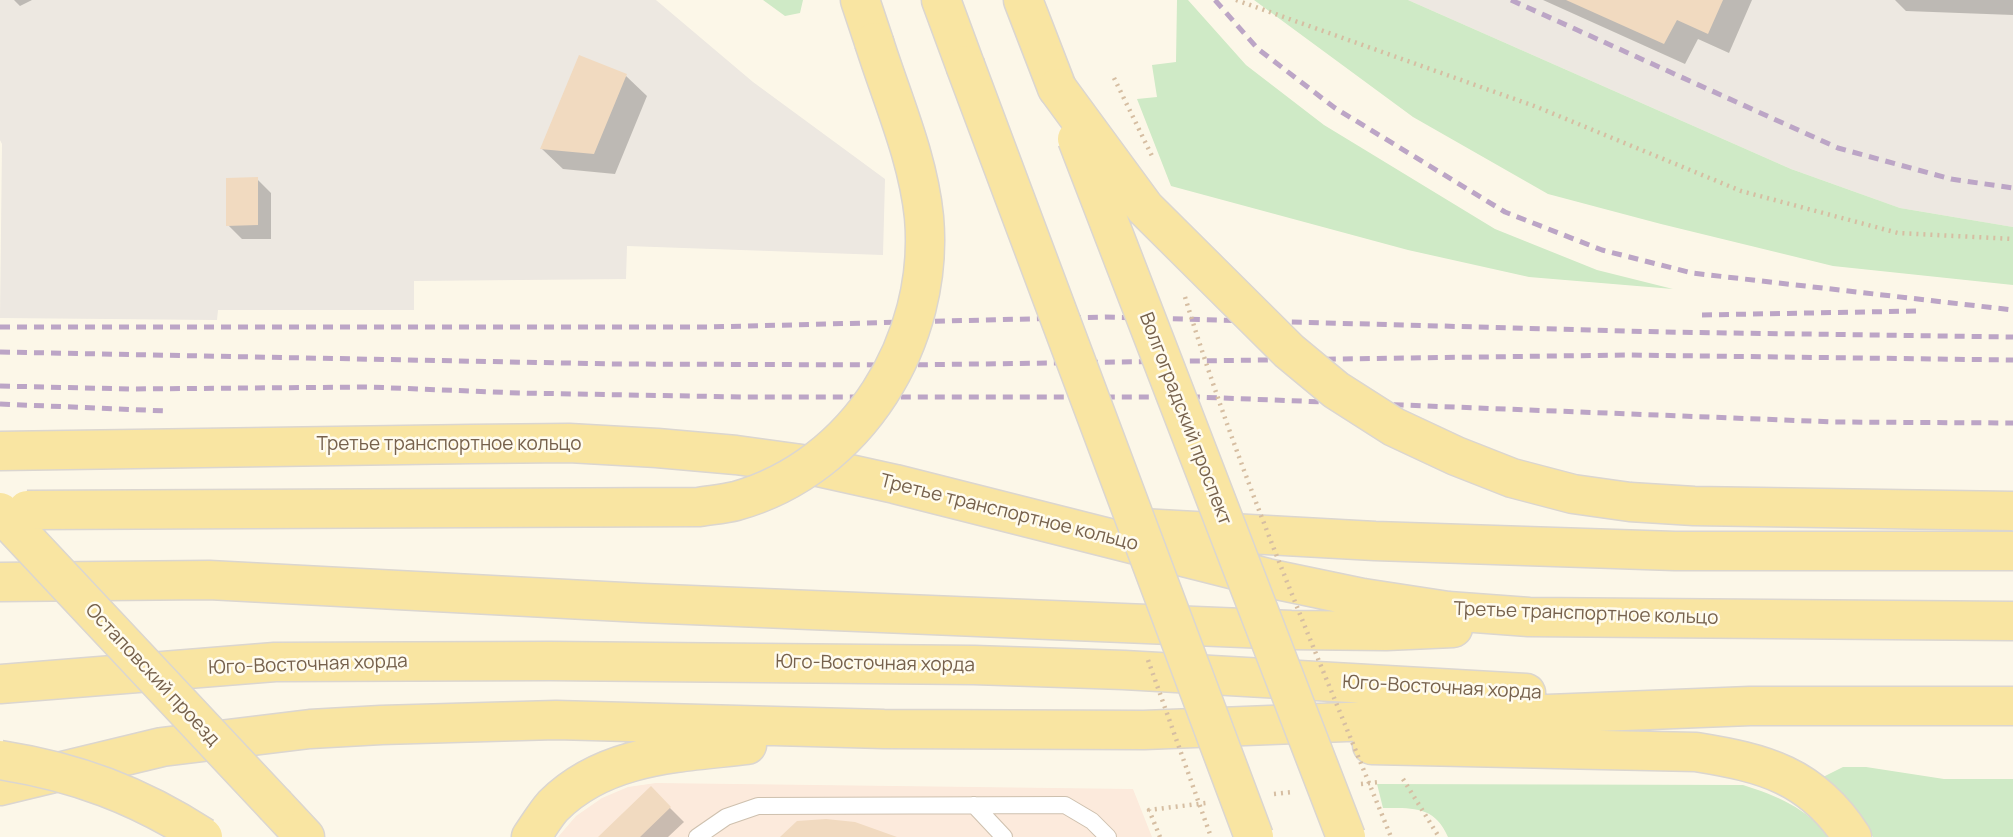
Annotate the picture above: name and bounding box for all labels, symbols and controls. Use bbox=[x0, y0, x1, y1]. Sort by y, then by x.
street label: Волгоградский проспект bbox=[1134, 309, 1236, 529]
street label: Третье транспортное кольцо bbox=[316, 434, 582, 456]
street label: Третье транспортное кольцо bbox=[878, 470, 1140, 556]
street label: Третье транспортное кольцо bbox=[1453, 598, 1719, 630]
street label: Остаповский проезд bbox=[80, 599, 224, 751]
street label: Юго-Восточная хорда bbox=[208, 650, 408, 680]
street label: Юго-Восточная хорда bbox=[775, 651, 975, 677]
street label: Юго-Восточная хорда bbox=[1342, 671, 1542, 705]

